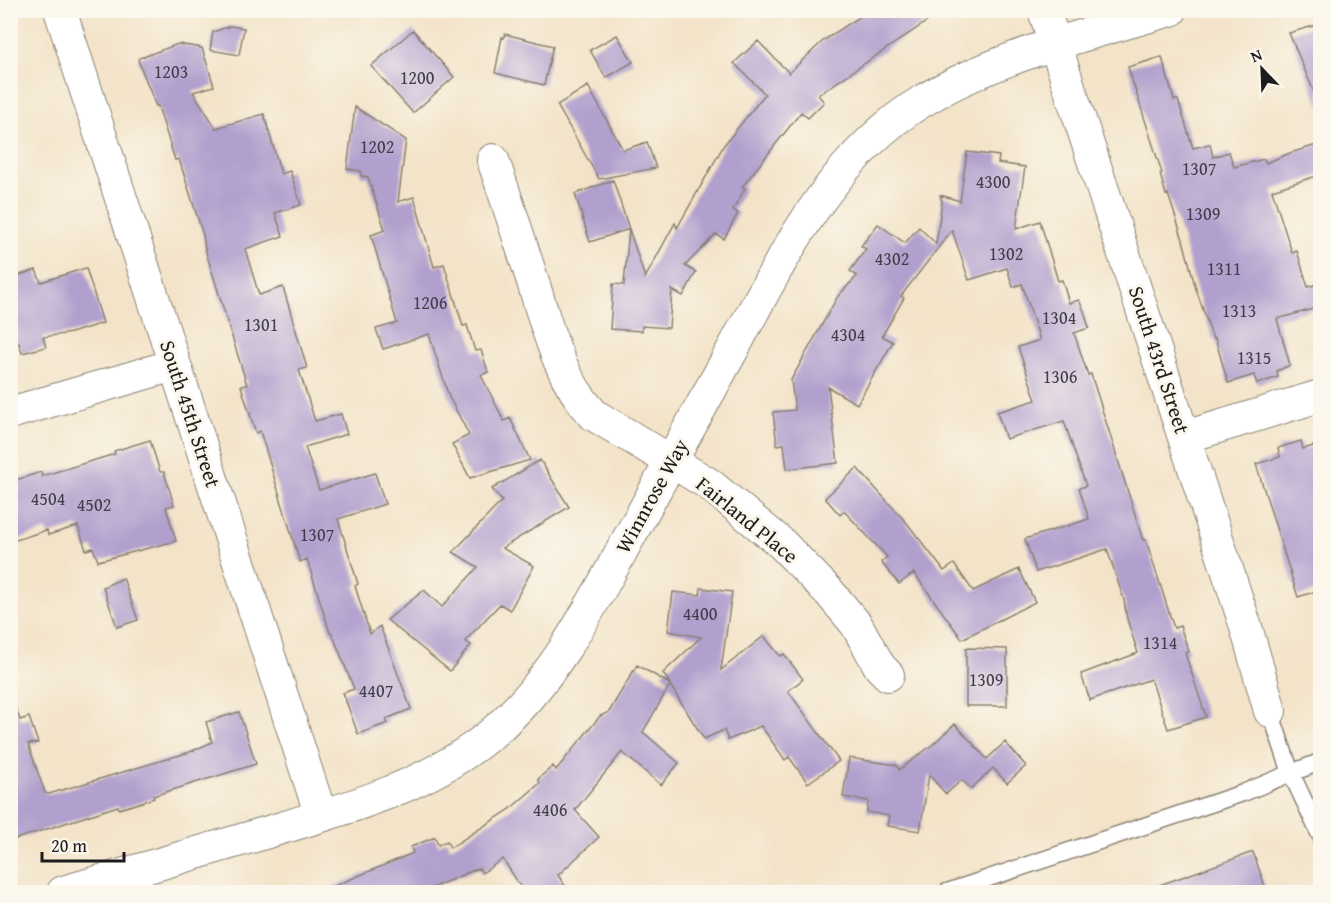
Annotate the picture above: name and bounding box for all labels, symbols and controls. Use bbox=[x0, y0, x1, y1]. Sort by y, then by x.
north arrow bbox=[1232, 39, 1292, 99]
text: N bbox=[1247, 42, 1266, 68]
house number: 1203 bbox=[154, 58, 188, 85]
house number: 1200 bbox=[400, 64, 435, 91]
house number: 1202 bbox=[360, 133, 394, 160]
house number: 1307 bbox=[1182, 155, 1216, 182]
house number: 4300 bbox=[976, 168, 1011, 195]
house number: 1309 bbox=[1186, 200, 1220, 227]
house number: 1302 bbox=[989, 240, 1023, 267]
house number: 4302 bbox=[875, 245, 909, 272]
house number: 1311 bbox=[1207, 255, 1241, 282]
street label: South 43rd Street bbox=[1121, 282, 1198, 438]
house number: 1206 bbox=[413, 289, 447, 316]
house number: 1313 bbox=[1222, 297, 1256, 324]
house number: 1304 bbox=[1042, 304, 1076, 331]
house number: 1301 bbox=[244, 311, 278, 338]
house number: 4304 bbox=[831, 321, 865, 348]
street label: South 45th Street bbox=[152, 336, 229, 492]
house number: 1315 bbox=[1237, 344, 1271, 371]
house number: 1306 bbox=[1043, 363, 1077, 390]
street label: Winnrose Way bbox=[607, 432, 696, 559]
street label: Fairland Place bbox=[690, 469, 805, 571]
house number: 4504 bbox=[31, 485, 65, 512]
house number: 4502 bbox=[77, 491, 111, 518]
house number: 1307 bbox=[300, 521, 334, 548]
house number: 4400 bbox=[683, 600, 718, 627]
house number: 1314 bbox=[1143, 629, 1177, 656]
house number: 1309 bbox=[969, 666, 1003, 693]
house number: 4407 bbox=[359, 677, 393, 704]
house number: 4406 bbox=[533, 796, 567, 823]
scale bar bbox=[42, 825, 124, 863]
text: 20 m bbox=[51, 832, 87, 859]

